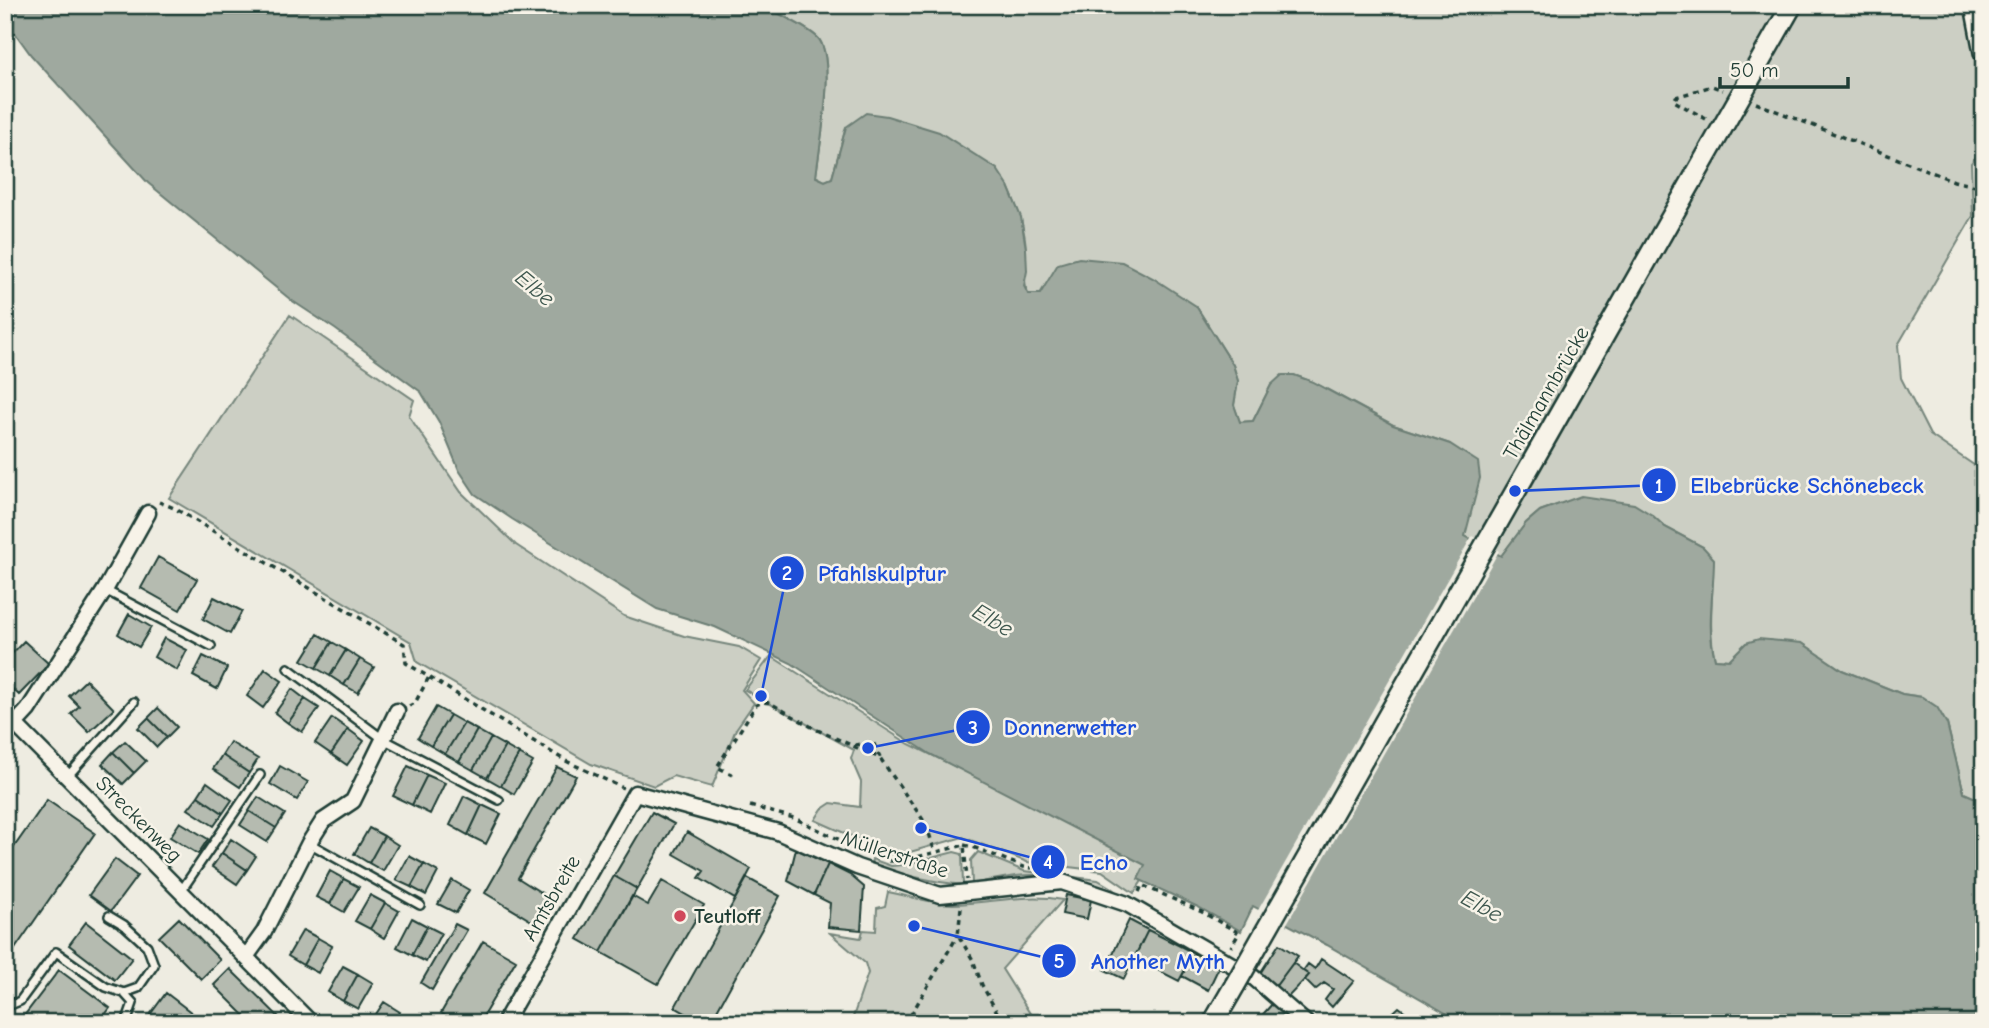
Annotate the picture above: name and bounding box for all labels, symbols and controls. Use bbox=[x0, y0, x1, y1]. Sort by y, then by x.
scale bar bbox=[1720, 46, 1847, 90]
text: 50 m bbox=[1730, 58, 1779, 82]
water label: Elbe bbox=[510, 264, 560, 312]
street label: Thälmannbrücke bbox=[1498, 322, 1594, 464]
callout: Elbebrücke Schönebeck bbox=[1642, 463, 1938, 507]
text: Elbebrücke Schönebeck bbox=[1690, 472, 1924, 499]
text: 1 bbox=[1655, 474, 1663, 498]
callout: Pfahlskulptur bbox=[769, 551, 960, 595]
text: Pfahlskulptur bbox=[818, 560, 947, 587]
text: 2 bbox=[782, 561, 792, 585]
water label: Elbe bbox=[968, 597, 1019, 643]
callout: Donnerwetter bbox=[955, 705, 1151, 749]
text: Donnerwetter bbox=[1004, 714, 1137, 741]
text: 3 bbox=[968, 716, 978, 740]
street label: Streckenweg bbox=[91, 771, 187, 867]
street label: Müllerstraße bbox=[838, 825, 952, 883]
callout: Echo bbox=[1031, 840, 1142, 884]
text: Echo bbox=[1080, 849, 1128, 876]
text: 4 bbox=[1043, 850, 1053, 874]
street label: Amtsbreite bbox=[517, 851, 585, 945]
water label: Elbe bbox=[1457, 884, 1508, 928]
place label: Teutloff bbox=[694, 904, 762, 928]
marker: Teutloff bbox=[672, 908, 688, 924]
callout: Another Myth bbox=[1042, 939, 1239, 983]
text: Another Myth bbox=[1091, 948, 1225, 975]
text: 5 bbox=[1053, 949, 1065, 973]

